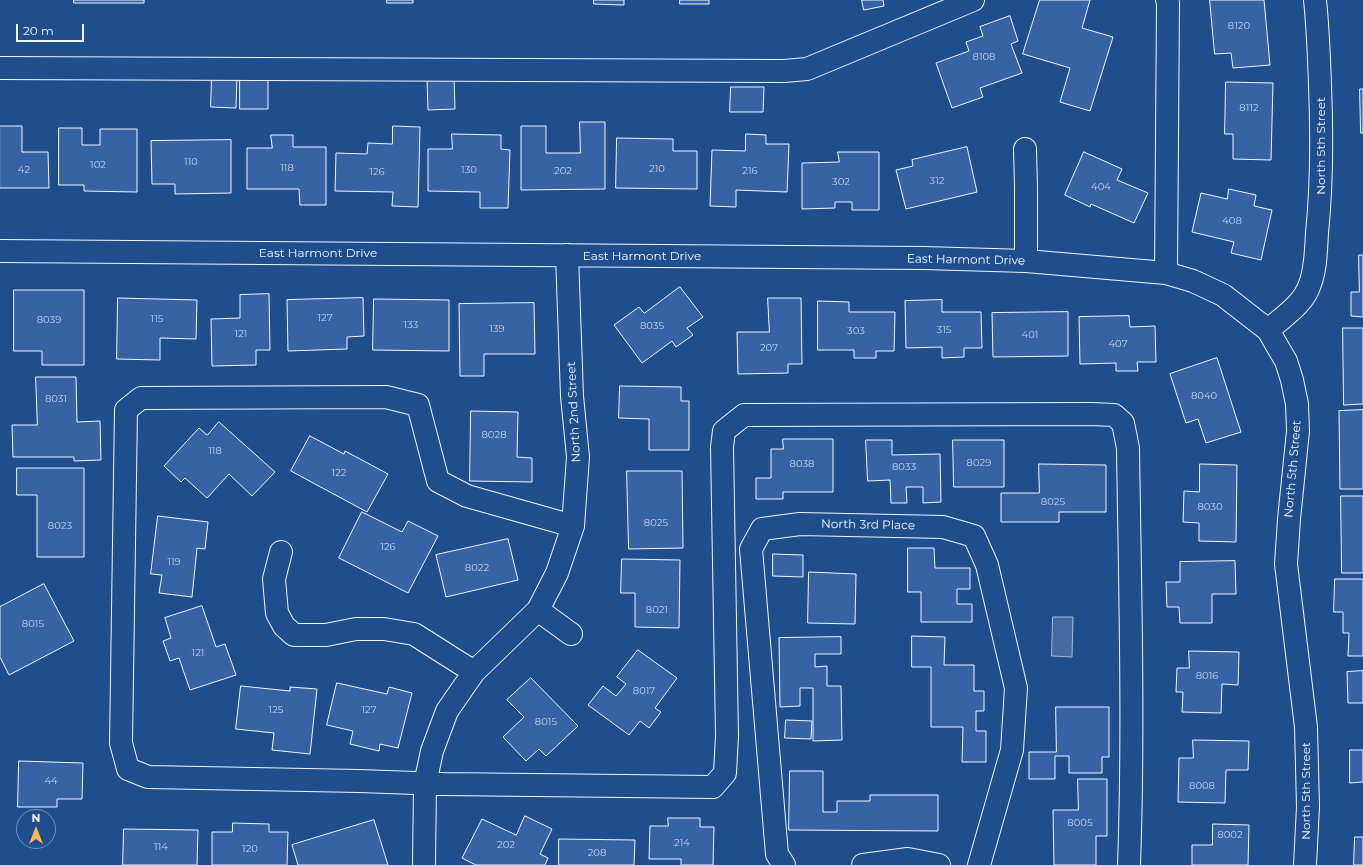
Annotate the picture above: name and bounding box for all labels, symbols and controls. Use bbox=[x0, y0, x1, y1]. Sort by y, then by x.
scale bar bbox=[18, 16, 86, 42]
house number: 8120 bbox=[1228, 20, 1250, 32]
text: 20 m bbox=[23, 23, 54, 38]
house number: 8108 bbox=[973, 51, 995, 63]
street label: North 5th Street bbox=[1314, 97, 1328, 195]
house number: 8112 bbox=[1239, 102, 1259, 114]
house number: 110 bbox=[184, 156, 198, 168]
house number: 102 bbox=[90, 159, 106, 171]
house number: 118 bbox=[280, 162, 294, 174]
house number: 210 bbox=[649, 163, 665, 175]
house number: 42 bbox=[18, 164, 30, 176]
house number: 130 bbox=[461, 164, 477, 176]
house number: 202 bbox=[554, 165, 572, 177]
house number: 216 bbox=[742, 165, 758, 177]
house number: 126 bbox=[369, 166, 385, 178]
house number: 312 bbox=[930, 175, 944, 187]
house number: 302 bbox=[832, 176, 850, 188]
house number: 404 bbox=[1091, 181, 1111, 193]
house number: 408 bbox=[1222, 215, 1242, 227]
street label: East Harmont Drive bbox=[259, 246, 377, 260]
street label: East Harmont Drive bbox=[583, 249, 701, 263]
street label: East Harmont Drive bbox=[907, 252, 1025, 268]
house number: 127 bbox=[317, 312, 333, 324]
house number: 115 bbox=[151, 313, 163, 325]
house number: 8039 bbox=[37, 314, 61, 326]
house number: 133 bbox=[404, 319, 418, 331]
house number: 8035 bbox=[640, 320, 664, 332]
house number: 139 bbox=[489, 323, 505, 335]
house number: 315 bbox=[937, 324, 951, 336]
house number: 303 bbox=[847, 325, 865, 337]
house number: 121 bbox=[235, 328, 247, 340]
house number: 401 bbox=[1022, 329, 1038, 341]
house number: 407 bbox=[1108, 338, 1128, 350]
house number: 207 bbox=[760, 342, 778, 354]
street label: North 2nd Street bbox=[564, 361, 584, 463]
house number: 8040 bbox=[1191, 390, 1217, 402]
house number: 8031 bbox=[45, 393, 67, 405]
street label: North 5th Street bbox=[1282, 420, 1304, 518]
house number: 8028 bbox=[481, 429, 507, 441]
house number: 118 bbox=[208, 445, 222, 457]
house number: 8029 bbox=[967, 457, 991, 469]
house number: 8038 bbox=[790, 458, 814, 470]
house number: 8033 bbox=[892, 461, 916, 473]
house number: 122 bbox=[332, 467, 346, 479]
house number: 8025 bbox=[1041, 496, 1065, 508]
house number: 8030 bbox=[1197, 501, 1223, 513]
house number: 8025 bbox=[644, 517, 668, 529]
street label: North 3rd Place bbox=[821, 517, 915, 533]
house number: 8023 bbox=[48, 520, 72, 532]
house number: 126 bbox=[380, 541, 396, 553]
house number: 119 bbox=[167, 556, 181, 568]
house number: 8022 bbox=[465, 562, 489, 574]
house number: 8021 bbox=[646, 604, 668, 616]
house number: 8015 bbox=[22, 618, 44, 630]
house number: 121 bbox=[192, 647, 204, 659]
house number: 8016 bbox=[1196, 670, 1218, 682]
house number: 8017 bbox=[633, 685, 655, 697]
house number: 125 bbox=[269, 704, 283, 716]
house number: 127 bbox=[361, 704, 377, 716]
house number: 8015 bbox=[535, 716, 557, 728]
street label: North 5th Street bbox=[1299, 742, 1313, 840]
house number: 44 bbox=[44, 775, 58, 787]
house number: 8008 bbox=[1189, 780, 1215, 792]
north arrow bbox=[16, 809, 56, 849]
text: N bbox=[32, 811, 40, 825]
house number: 8005 bbox=[1067, 817, 1093, 829]
house number: 8002 bbox=[1217, 829, 1243, 841]
house number: 214 bbox=[674, 837, 690, 849]
house number: 202 bbox=[497, 839, 515, 851]
house number: 114 bbox=[154, 841, 168, 853]
house number: 120 bbox=[242, 843, 258, 855]
house number: 208 bbox=[588, 847, 606, 859]

